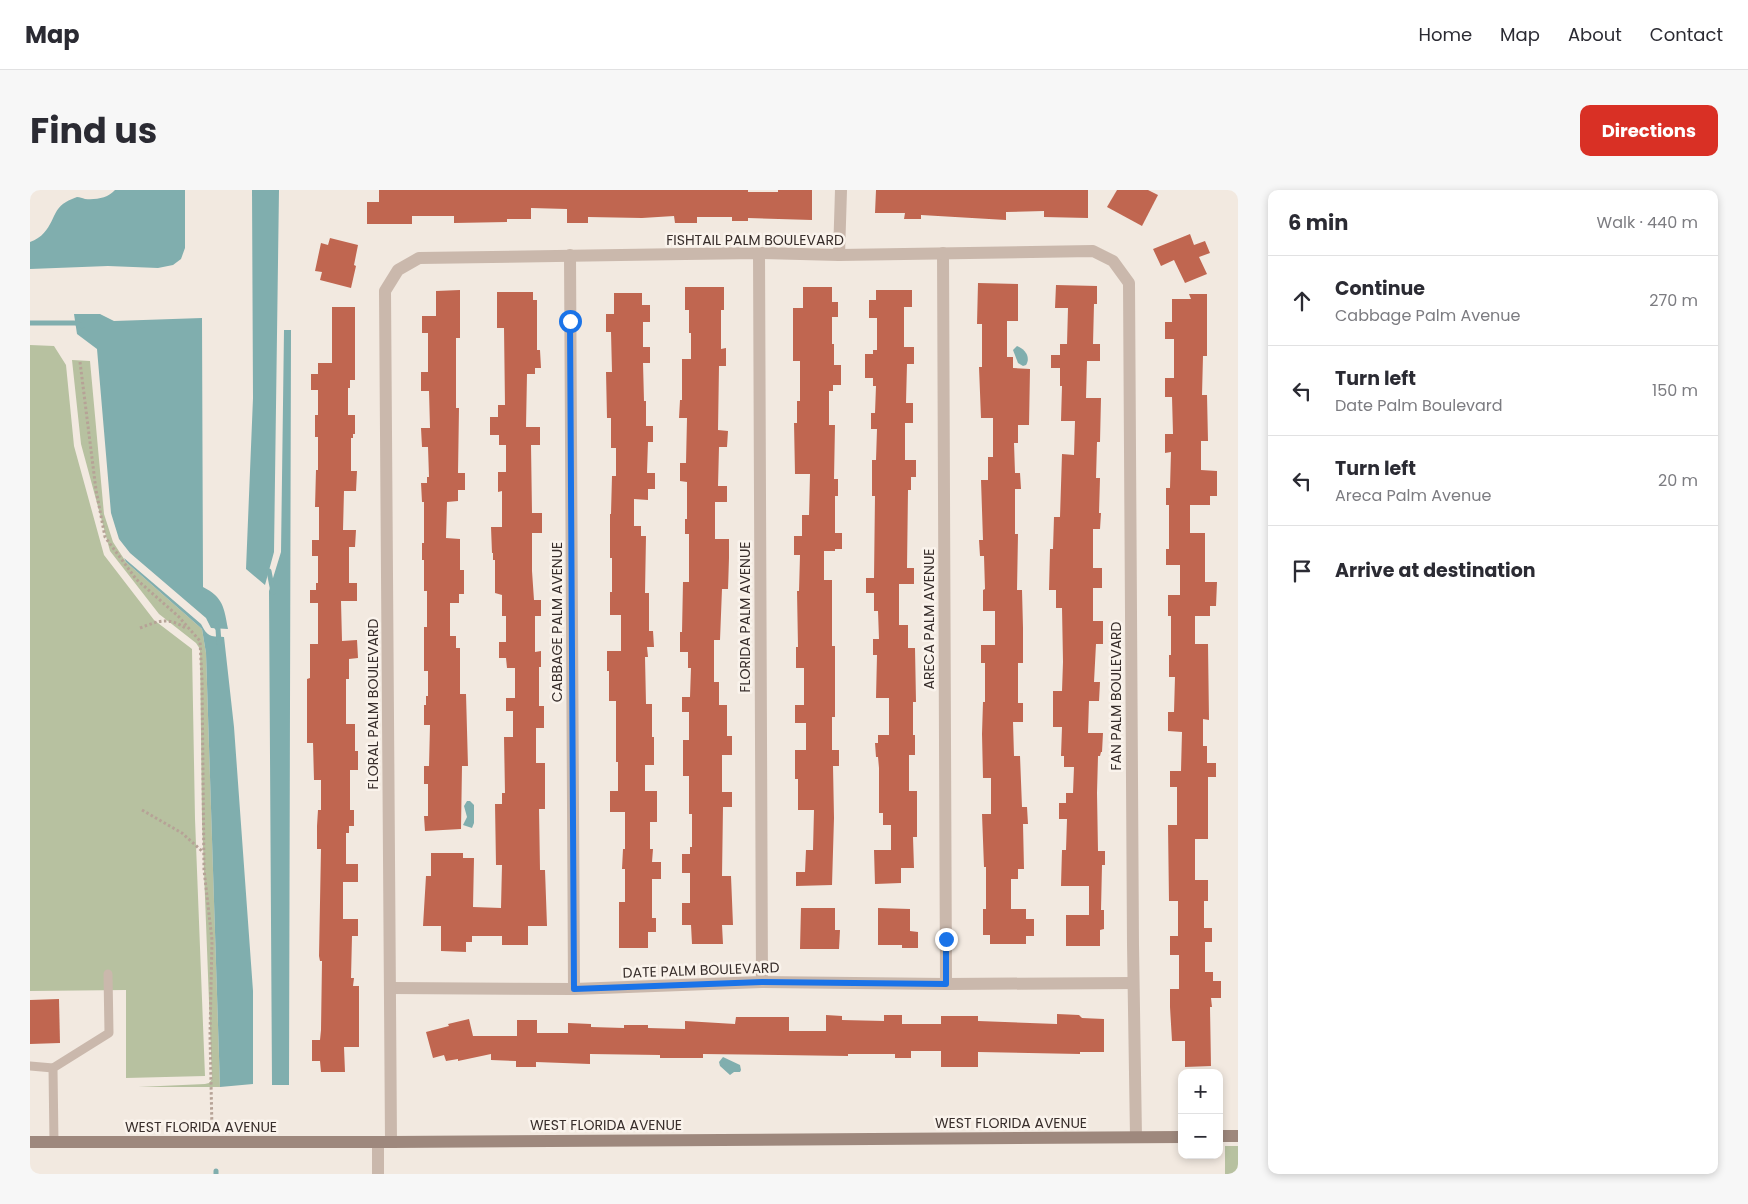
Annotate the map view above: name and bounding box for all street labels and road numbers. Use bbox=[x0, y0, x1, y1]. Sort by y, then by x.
street label: FISHTAIL PALM BOULEVARD bbox=[666, 230, 844, 250]
street label: FLORIDA PALM AVENUE bbox=[735, 541, 755, 693]
street label: CABBAGE PALM AVENUE bbox=[547, 542, 567, 702]
street label: ARECA PALM AVENUE bbox=[919, 548, 939, 690]
street label: FLORAL PALM BOULEVARD bbox=[363, 619, 383, 789]
street label: FAN PALM BOULEVARD bbox=[1106, 621, 1126, 771]
street label: DATE PALM BOULEVARD bbox=[622, 957, 780, 983]
street label: WEST FLORIDA AVENUE bbox=[935, 1113, 1087, 1133]
street label: WEST FLORIDA AVENUE bbox=[530, 1115, 682, 1135]
street label: WEST FLORIDA AVENUE bbox=[125, 1117, 277, 1137]

